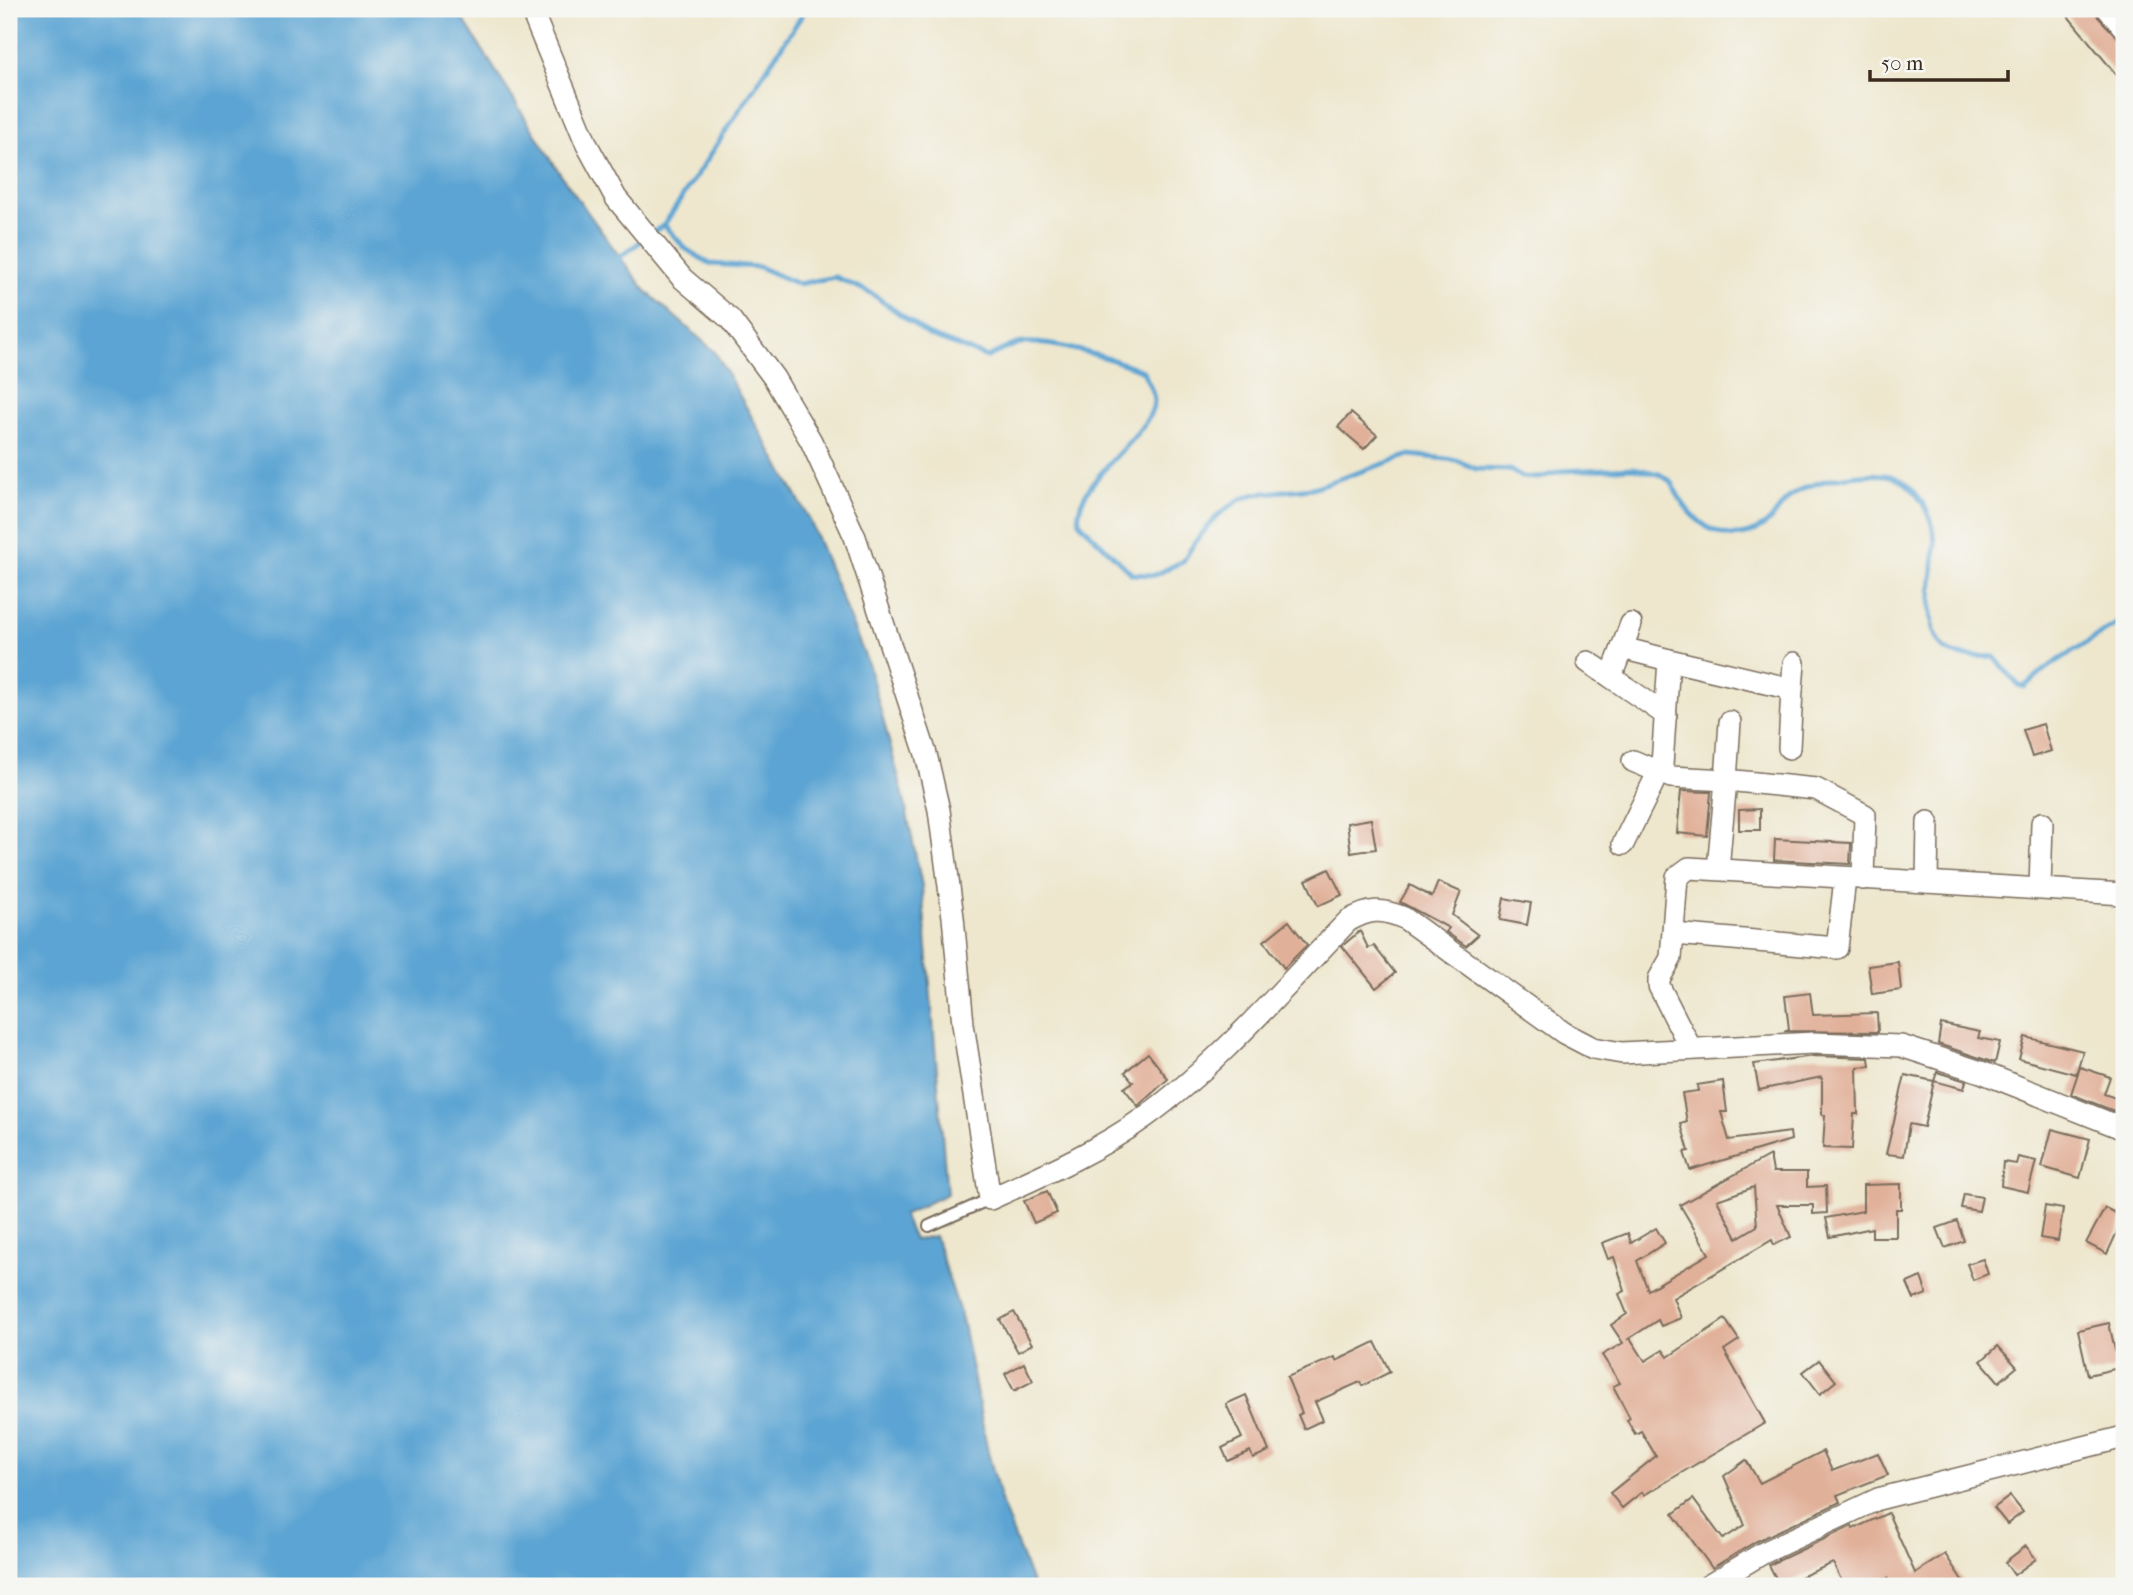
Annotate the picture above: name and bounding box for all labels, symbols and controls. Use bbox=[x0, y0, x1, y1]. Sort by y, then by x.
scale bar bbox=[1870, 38, 2009, 82]
text: 50 m bbox=[1881, 51, 1924, 75]

